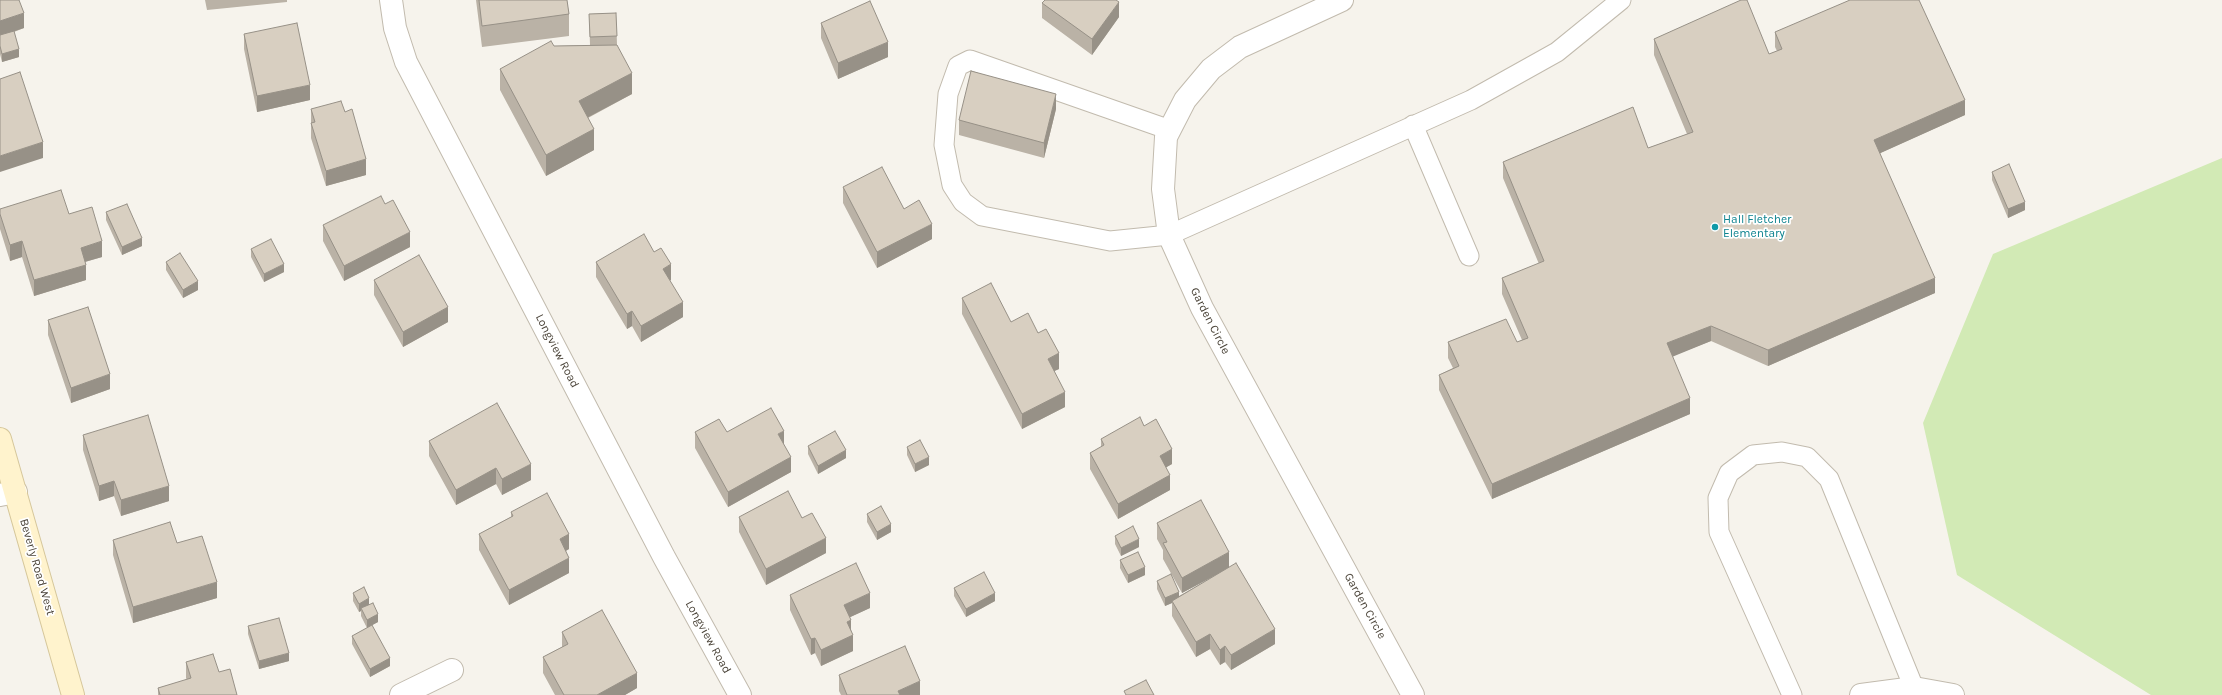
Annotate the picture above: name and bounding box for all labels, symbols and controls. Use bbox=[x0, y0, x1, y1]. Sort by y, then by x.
place label: Hall Fletcher Elementary bbox=[1723, 213, 1791, 241]
marker: Hall Fletcher Elementary bbox=[1710, 222, 1720, 232]
street label: Garden Circle bbox=[1187, 285, 1233, 357]
street label: Longview Road bbox=[532, 312, 582, 390]
street label: Beverly Road West bbox=[16, 517, 58, 617]
street label: Garden Circle bbox=[1341, 571, 1389, 641]
street label: Longview Road bbox=[682, 598, 734, 676]

